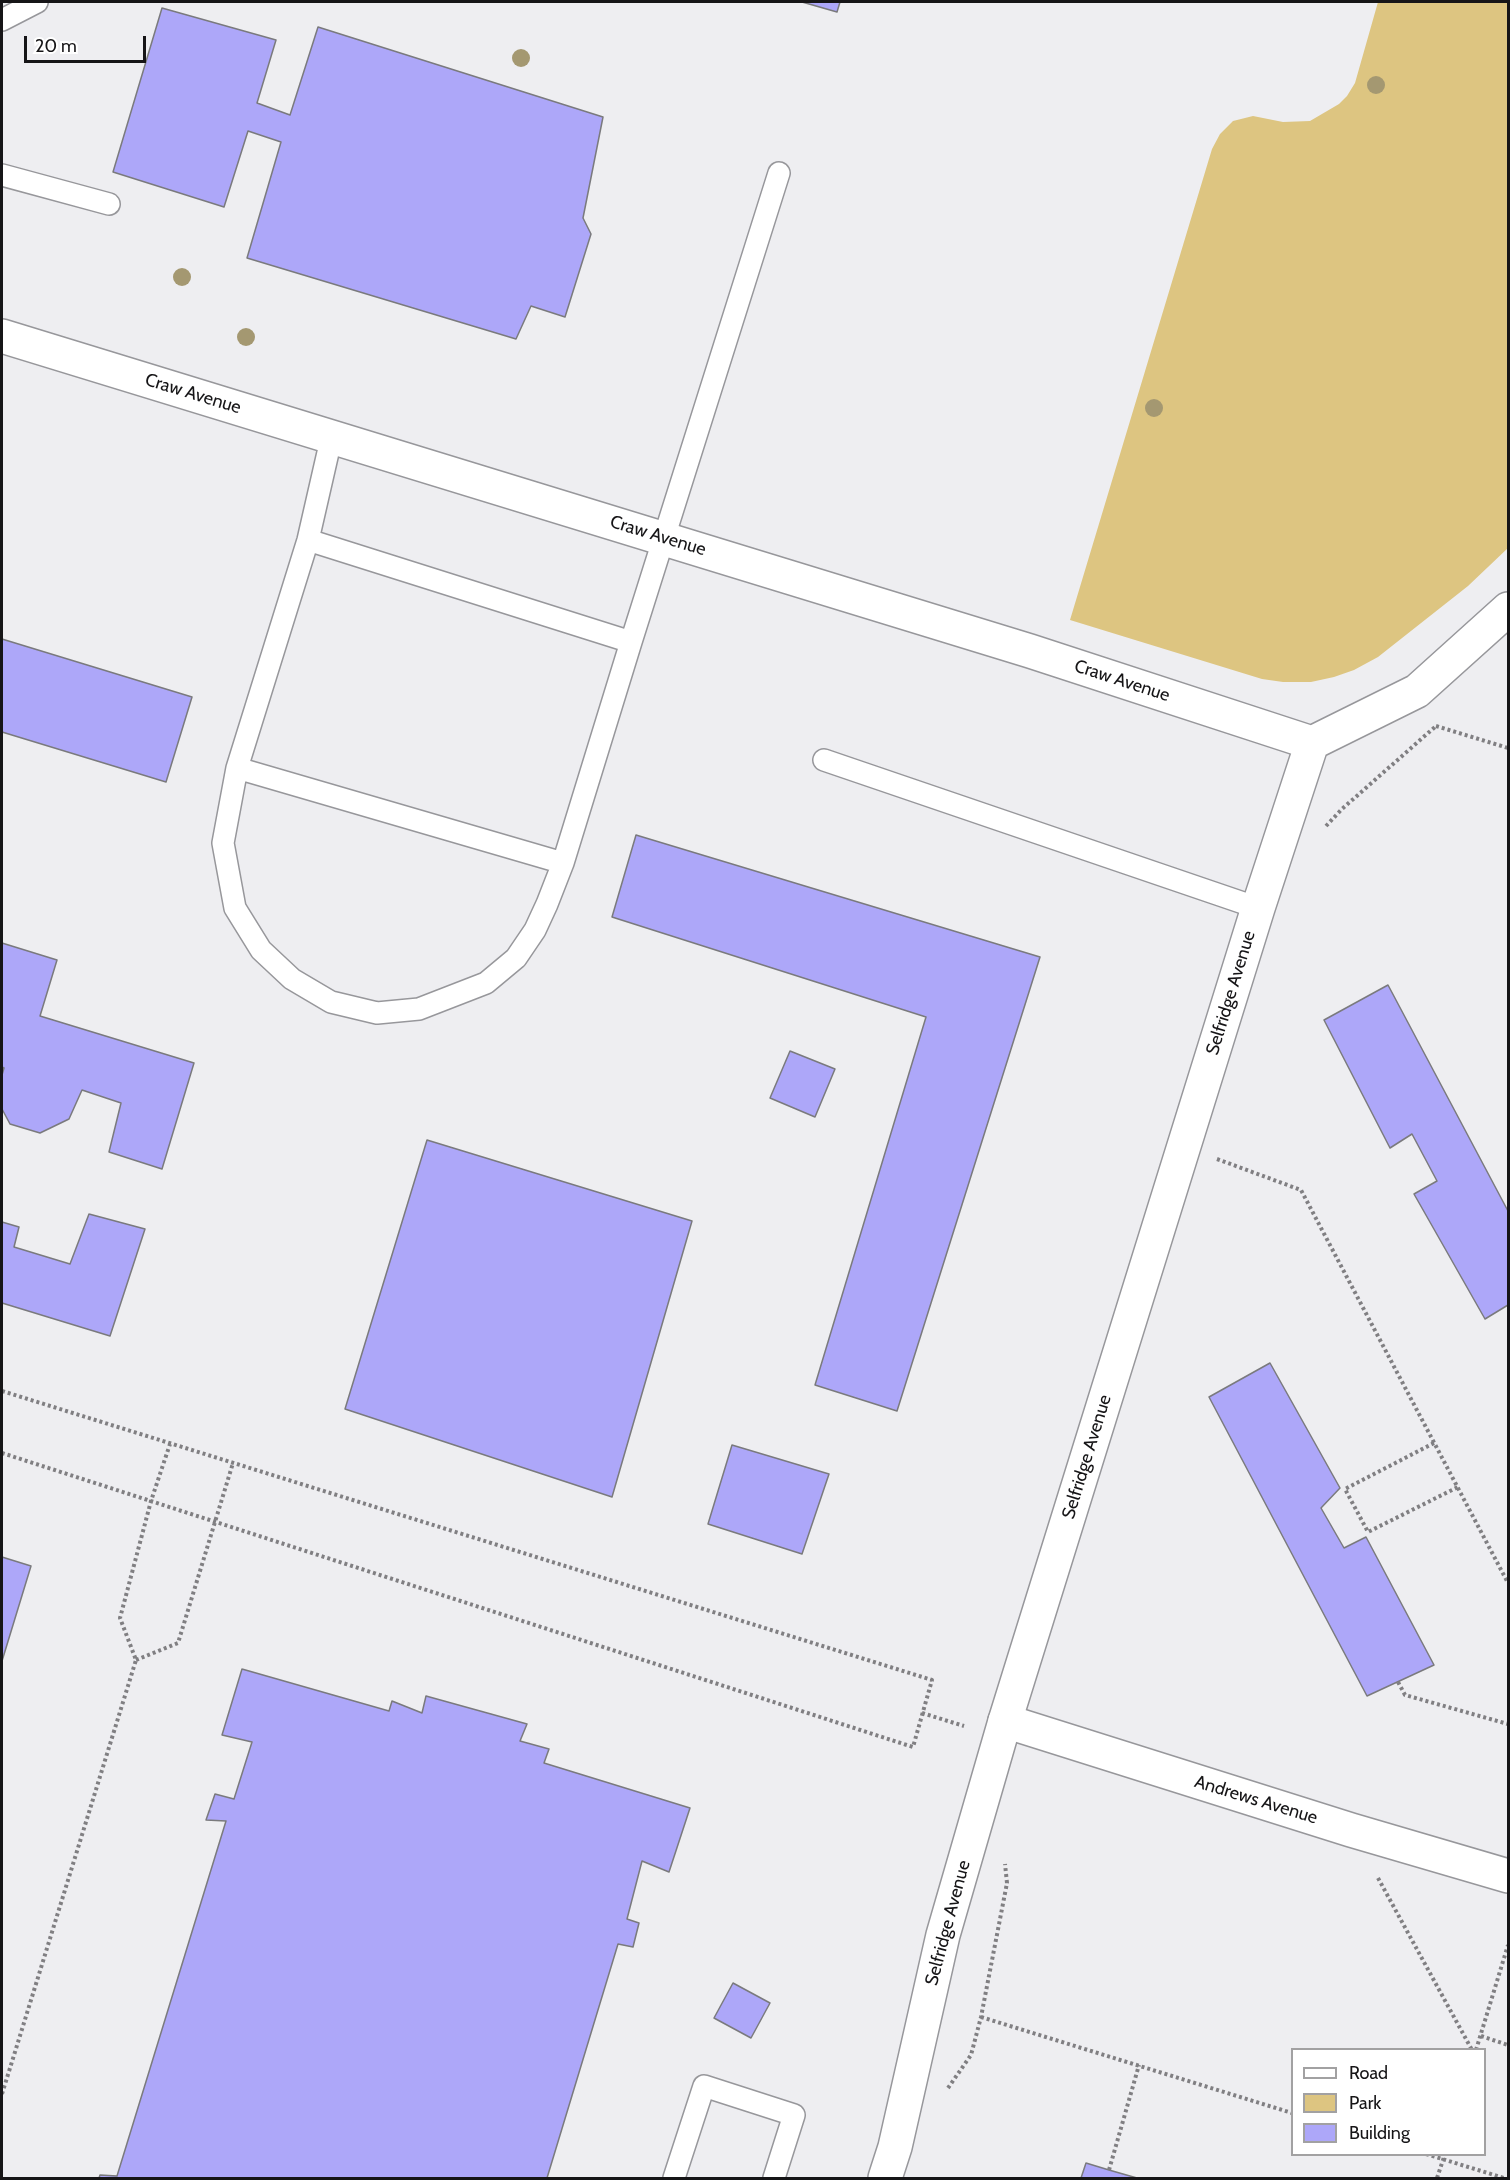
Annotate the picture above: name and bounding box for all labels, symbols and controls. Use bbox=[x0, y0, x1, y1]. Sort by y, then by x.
scale bar bbox=[27, 24, 148, 62]
text: 20 m bbox=[35, 35, 77, 57]
street label: Craw Avenue bbox=[142, 369, 244, 419]
street label: Craw Avenue bbox=[607, 511, 709, 561]
street label: Craw Avenue bbox=[1072, 655, 1172, 707]
street label: Selfridge Avenue bbox=[1202, 928, 1260, 1058]
street label: Selfridge Avenue bbox=[1058, 1392, 1116, 1522]
street label: Andrews Avenue bbox=[1192, 1771, 1320, 1829]
street label: Selfridge Avenue bbox=[921, 1858, 975, 1988]
legend bbox=[1291, 2048, 1486, 2156]
text: Road bbox=[1349, 2062, 1388, 2084]
text: Park bbox=[1349, 2092, 1381, 2114]
text: Building bbox=[1349, 2122, 1410, 2144]

